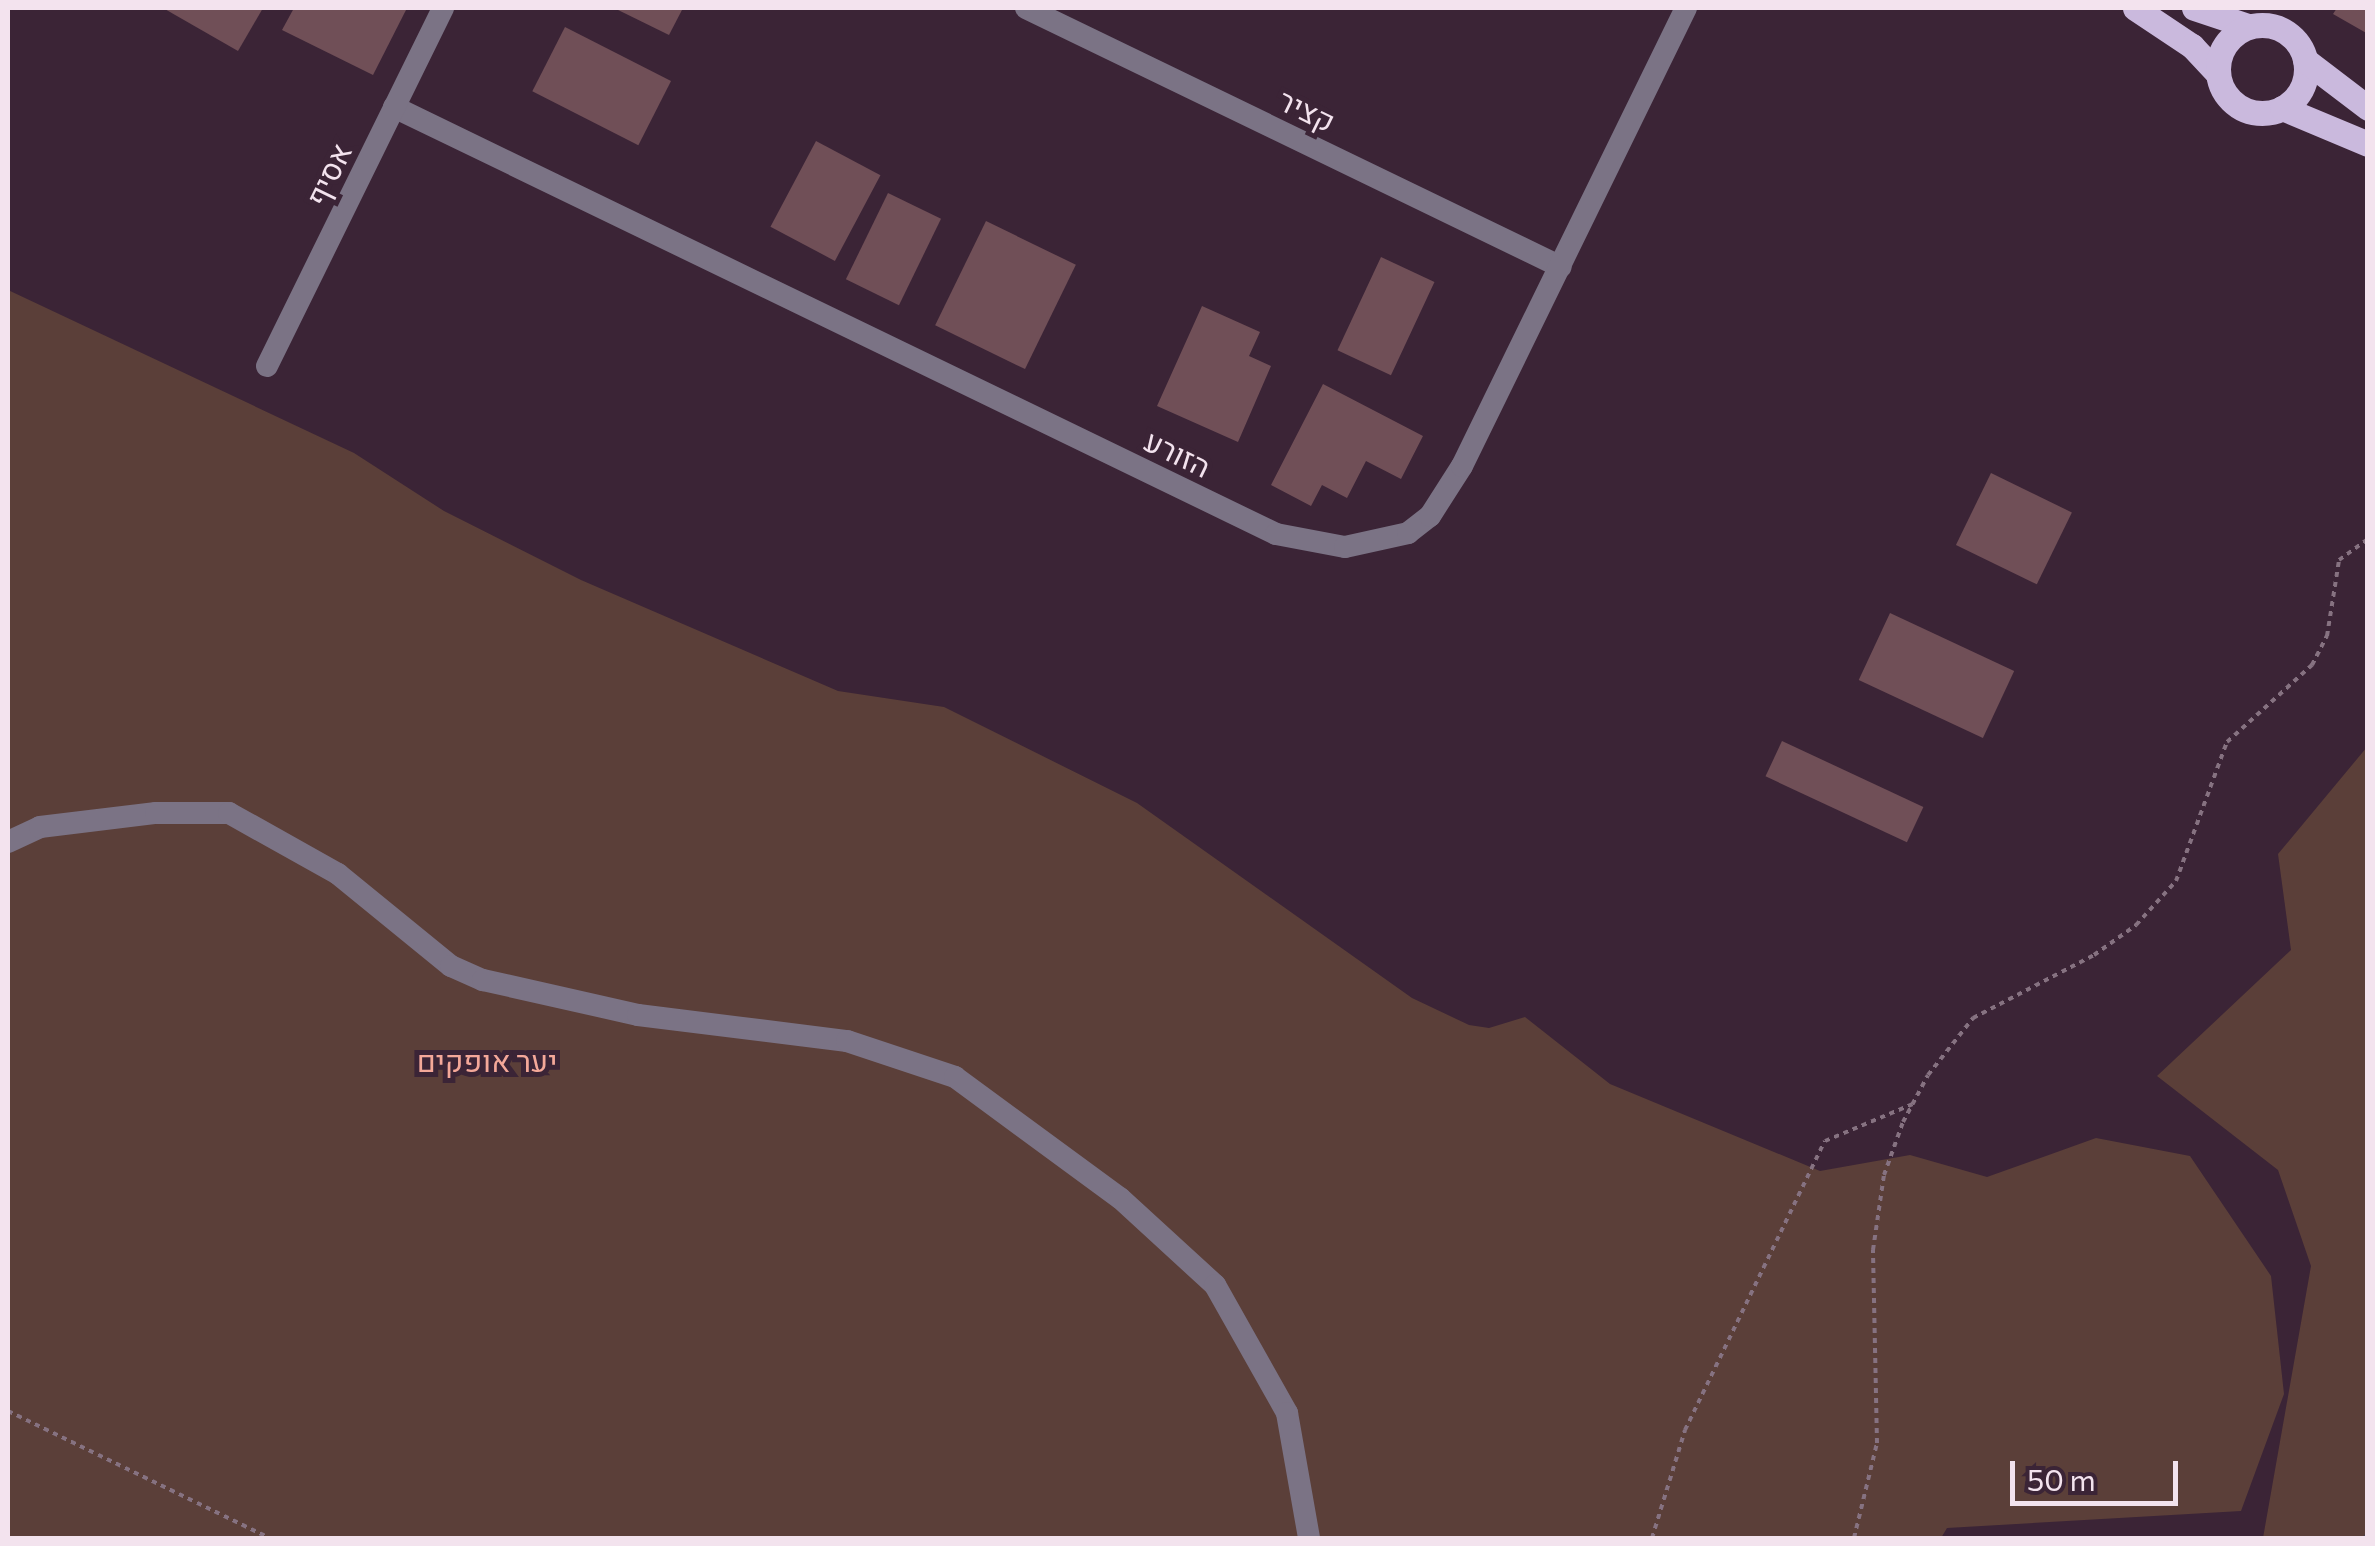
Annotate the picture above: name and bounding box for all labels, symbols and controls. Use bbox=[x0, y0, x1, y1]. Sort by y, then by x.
street label: קציר bbox=[1273, 81, 1341, 139]
street label: אסיף bbox=[298, 137, 358, 211]
street label: הזורע bbox=[1139, 422, 1217, 484]
park label: יער אופקים bbox=[417, 1042, 557, 1078]
scale bar bbox=[2015, 1441, 2182, 1503]
text: 50 m bbox=[2027, 1460, 2096, 1497]

